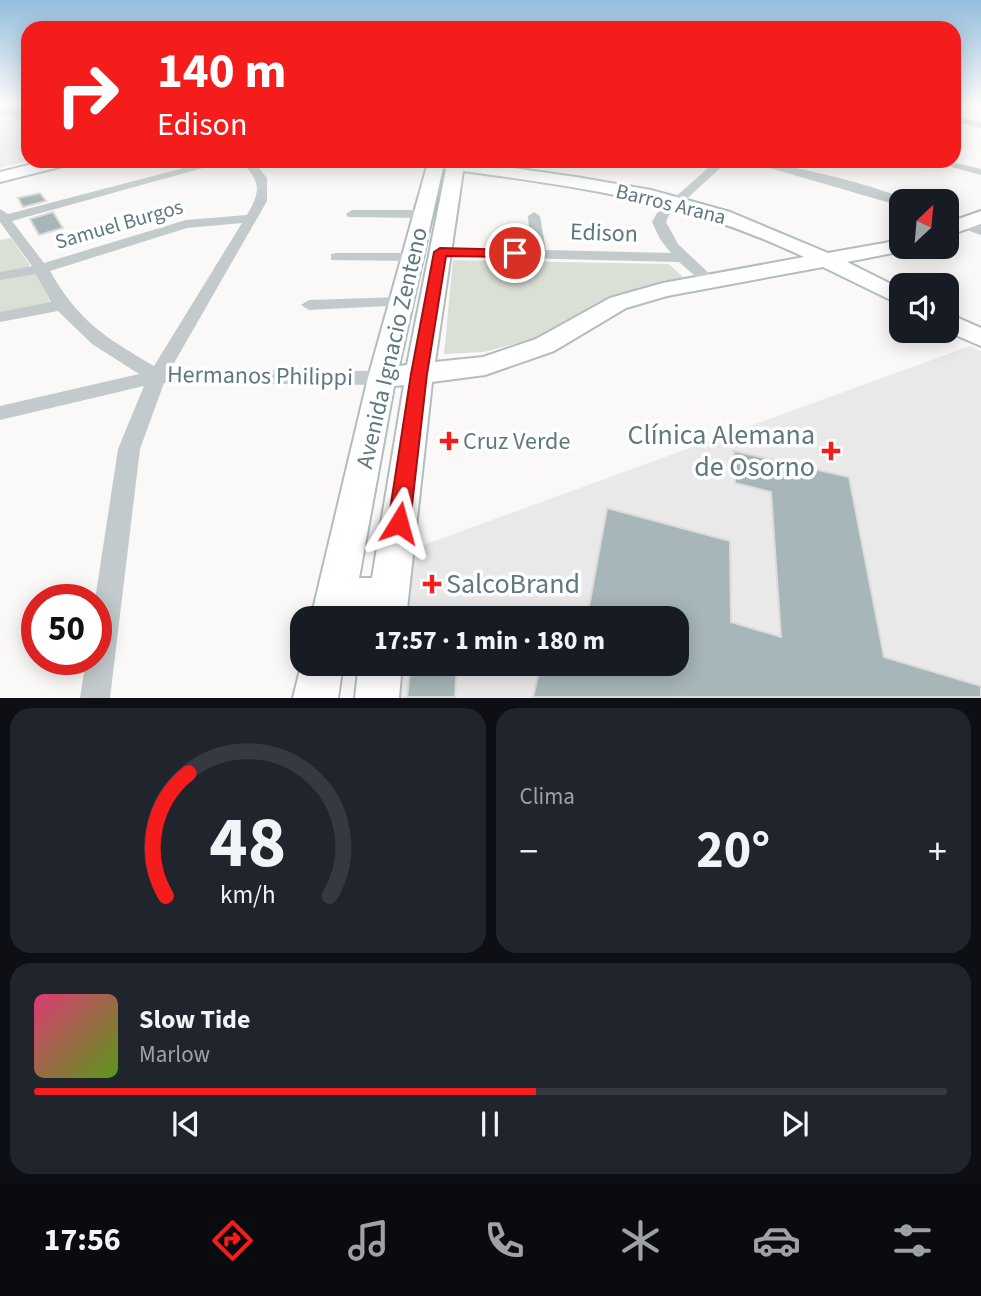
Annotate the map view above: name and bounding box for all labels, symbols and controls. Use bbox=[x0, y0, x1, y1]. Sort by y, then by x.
text: 140 m bbox=[157, 37, 286, 107]
icon: right bbox=[42, 49, 133, 140]
text: Edison bbox=[157, 102, 247, 148]
street label: Barros Arana bbox=[613, 176, 729, 232]
north arrow bbox=[889, 189, 959, 259]
map controls bbox=[889, 189, 959, 343]
street label: Samuel Burgos bbox=[51, 191, 187, 257]
street label: Edison bbox=[569, 214, 639, 252]
pin bbox=[485, 223, 545, 283]
street label: Avenida Ignacio Zenteno bbox=[347, 224, 437, 472]
icon: arrive bbox=[496, 234, 534, 272]
button: sound bbox=[889, 273, 959, 343]
street label: Hermanos Philippi bbox=[167, 357, 353, 395]
place label: Clínica Alemana de Osorno bbox=[628, 415, 815, 487]
place label: Cruz Verde bbox=[463, 424, 570, 459]
marker: Cruz Verde bbox=[441, 433, 457, 449]
marker: Clínica Alemana de Osorno bbox=[821, 441, 841, 461]
position arrow bbox=[362, 486, 436, 560]
place label: SalcoBrand bbox=[446, 564, 580, 604]
marker: SalcoBrand bbox=[424, 576, 440, 592]
speed limit sign: 50 bbox=[21, 584, 112, 675]
text: 17:57 · 1 min · 180 m bbox=[374, 622, 605, 659]
text: Clima bbox=[520, 780, 575, 813]
text: 48 bbox=[209, 792, 286, 896]
text: 20° bbox=[696, 814, 770, 888]
text: − bbox=[520, 825, 538, 879]
text: + bbox=[928, 825, 947, 879]
text: km/h bbox=[220, 877, 276, 913]
text: Slow Tide bbox=[139, 1001, 250, 1038]
text: Marlow bbox=[139, 1038, 210, 1071]
icon: previous bbox=[167, 1105, 205, 1143]
icon: pause bbox=[471, 1105, 509, 1143]
icon: next bbox=[776, 1105, 814, 1143]
icon: directions bbox=[208, 1216, 257, 1265]
icon: music bbox=[344, 1216, 393, 1265]
icon: phone bbox=[480, 1216, 529, 1265]
icon: climate bbox=[616, 1216, 665, 1265]
icon: car bbox=[752, 1216, 801, 1265]
icon: filters bbox=[888, 1216, 937, 1265]
text: 17:56 bbox=[44, 1217, 121, 1263]

